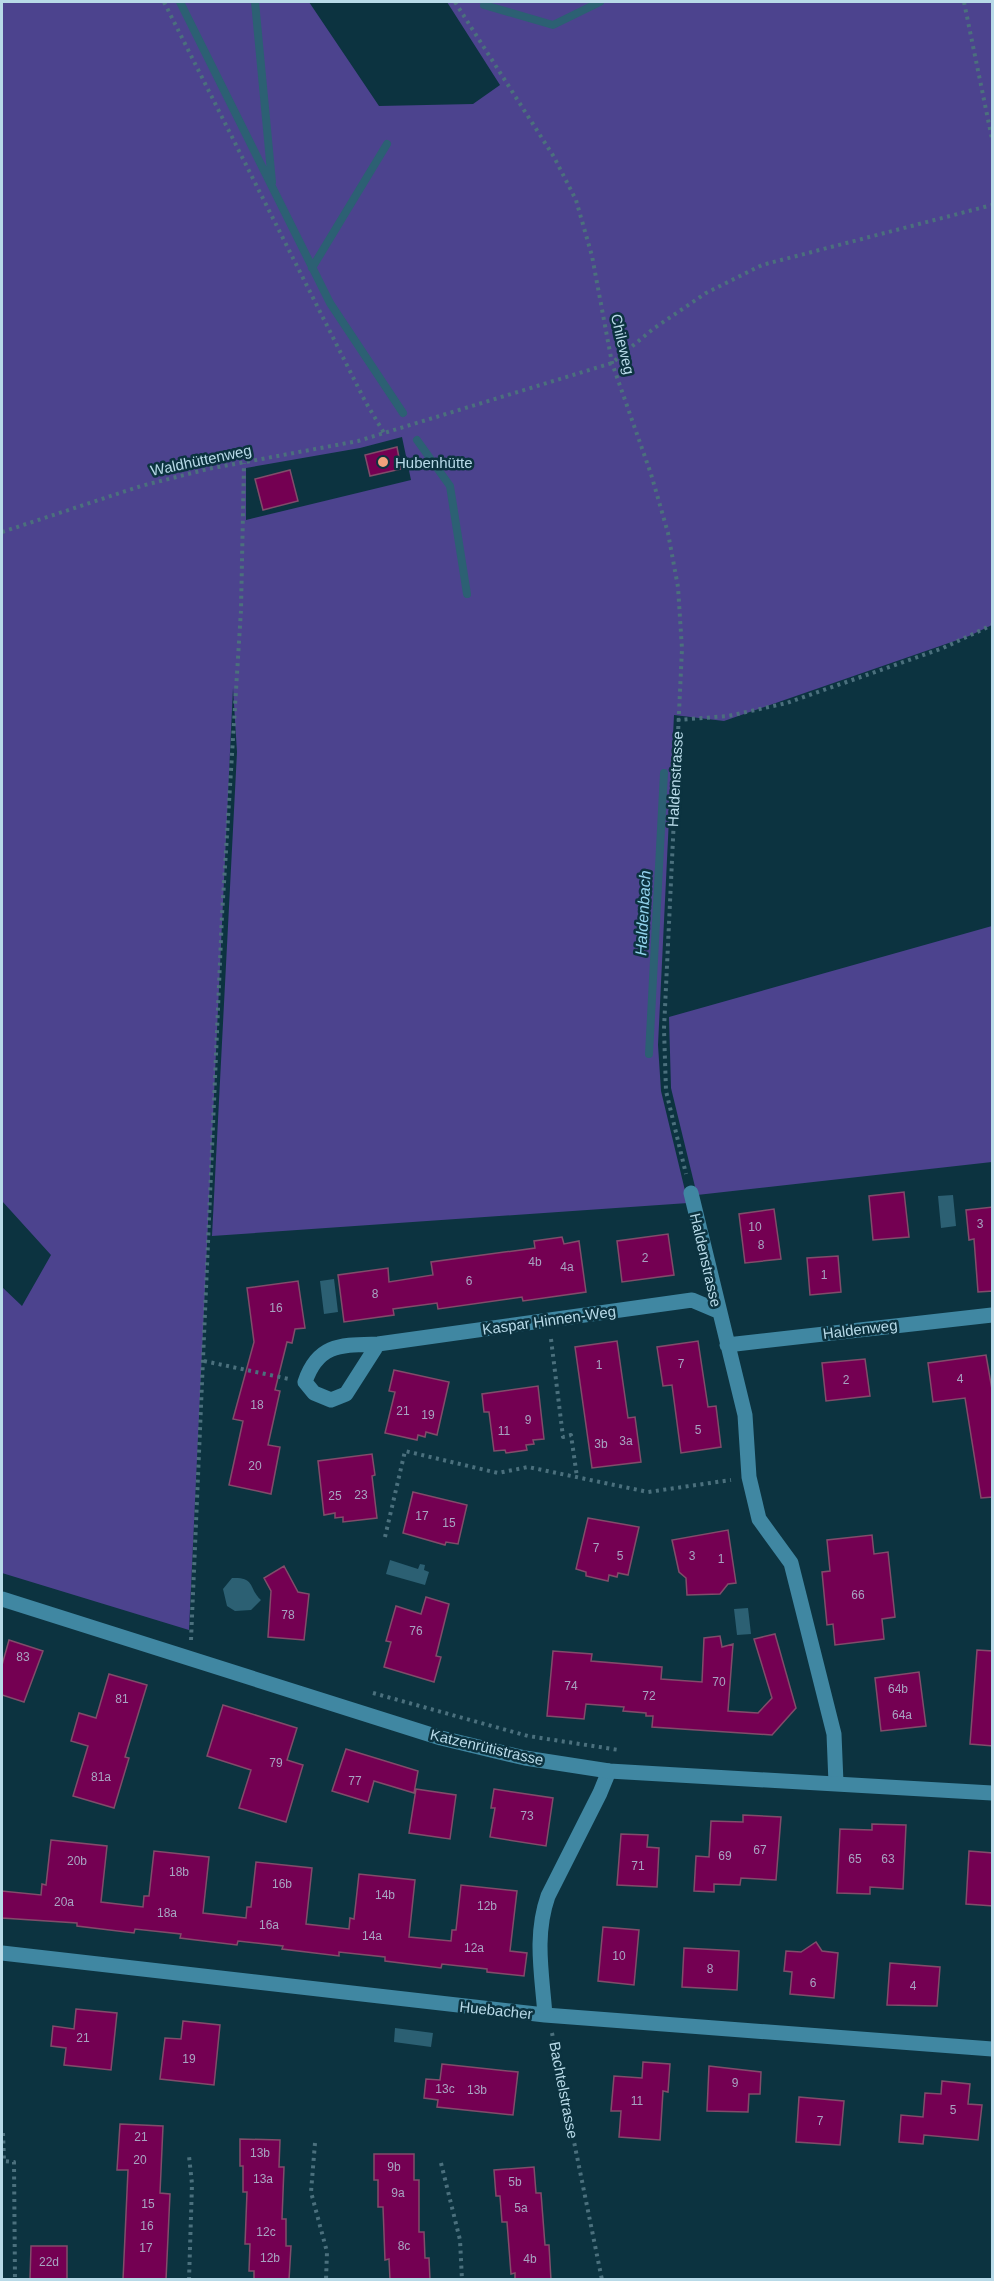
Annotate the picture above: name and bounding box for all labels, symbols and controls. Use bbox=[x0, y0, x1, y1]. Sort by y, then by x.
street label: Chileweg bbox=[608, 312, 638, 376]
street label: Waldhüttenweg bbox=[149, 441, 253, 479]
place label: Hubenhütte bbox=[395, 454, 473, 471]
marker: Hubenhütte bbox=[376, 455, 390, 469]
street label: Haldenstrasse bbox=[664, 731, 686, 827]
water label: Haldenbach bbox=[632, 870, 654, 956]
street label: Haldenstrasse bbox=[687, 1211, 725, 1309]
house number: 3 bbox=[977, 1217, 984, 1231]
house number: 10 bbox=[748, 1220, 762, 1234]
house number: 8 bbox=[758, 1238, 765, 1252]
house number: 2 bbox=[642, 1251, 649, 1265]
house number: 4b bbox=[528, 1255, 542, 1269]
house number: 4a bbox=[560, 1260, 574, 1274]
house number: 1 bbox=[821, 1268, 828, 1282]
house number: 6 bbox=[466, 1274, 473, 1288]
house number: 8 bbox=[372, 1287, 379, 1301]
house number: 16 bbox=[269, 1301, 283, 1315]
street label: Kaspar Hinnen-Weg bbox=[481, 1302, 617, 1338]
street label: Haldenweg bbox=[822, 1316, 898, 1342]
house number: 7 bbox=[678, 1357, 685, 1371]
house number: 1 bbox=[596, 1358, 603, 1372]
house number: 4 bbox=[957, 1372, 964, 1386]
house number: 2 bbox=[843, 1373, 850, 1387]
house number: 18 bbox=[250, 1398, 264, 1412]
house number: 21 bbox=[396, 1404, 410, 1418]
house number: 19 bbox=[421, 1408, 435, 1422]
house number: 9 bbox=[525, 1413, 532, 1427]
house number: 5 bbox=[695, 1423, 702, 1437]
house number: 11 bbox=[498, 1424, 511, 1438]
house number: 3a bbox=[619, 1434, 633, 1448]
house number: 3b bbox=[594, 1437, 608, 1451]
house number: 20 bbox=[248, 1459, 262, 1473]
house number: 23 bbox=[354, 1488, 368, 1502]
house number: 25 bbox=[328, 1489, 342, 1503]
house number: 17 bbox=[415, 1509, 429, 1523]
house number: 15 bbox=[442, 1516, 456, 1530]
house number: 7 bbox=[593, 1541, 600, 1555]
house number: 5 bbox=[617, 1549, 624, 1563]
house number: 3 bbox=[689, 1549, 696, 1563]
house number: 1 bbox=[718, 1552, 725, 1566]
house number: 66 bbox=[851, 1588, 865, 1602]
house number: 78 bbox=[281, 1608, 295, 1622]
house number: 76 bbox=[409, 1624, 423, 1638]
house number: 83 bbox=[16, 1650, 30, 1664]
house number: 70 bbox=[712, 1675, 726, 1689]
house number: 74 bbox=[564, 1679, 578, 1693]
house number: 64b bbox=[888, 1682, 908, 1696]
house number: 72 bbox=[642, 1689, 656, 1703]
house number: 81 bbox=[115, 1692, 129, 1706]
house number: 64a bbox=[892, 1708, 912, 1722]
street label: Katzenrütistrasse bbox=[429, 1726, 545, 1768]
house number: 79 bbox=[269, 1756, 283, 1770]
house number: 81a bbox=[91, 1770, 111, 1784]
house number: 77 bbox=[348, 1774, 362, 1788]
house number: 73 bbox=[520, 1809, 534, 1823]
house number: 67 bbox=[753, 1843, 767, 1857]
house number: 69 bbox=[718, 1849, 732, 1863]
house number: 65 bbox=[848, 1852, 862, 1866]
house number: 63 bbox=[881, 1852, 895, 1866]
house number: 20b bbox=[67, 1854, 87, 1868]
house number: 71 bbox=[631, 1859, 645, 1873]
house number: 18b bbox=[169, 1865, 189, 1879]
house number: 16b bbox=[272, 1877, 292, 1891]
house number: 14b bbox=[375, 1888, 395, 1902]
house number: 20a bbox=[54, 1895, 74, 1909]
house number: 12b bbox=[477, 1899, 497, 1913]
house number: 18a bbox=[157, 1906, 177, 1920]
house number: 16a bbox=[259, 1918, 279, 1932]
house number: 14a bbox=[362, 1929, 382, 1943]
house number: 12a bbox=[464, 1941, 484, 1955]
house number: 10 bbox=[612, 1949, 626, 1963]
house number: 8 bbox=[707, 1962, 714, 1976]
house number: 6 bbox=[810, 1976, 817, 1990]
house number: 4 bbox=[910, 1979, 917, 1993]
street label: Huebacher bbox=[459, 1998, 533, 2022]
house number: 21 bbox=[76, 2031, 90, 2045]
street label: Bachtelstrasse bbox=[546, 2040, 582, 2140]
house number: 19 bbox=[182, 2052, 196, 2066]
house number: 9 bbox=[732, 2076, 739, 2090]
house number: 13c bbox=[435, 2082, 455, 2096]
house number: 13b bbox=[467, 2083, 487, 2097]
house number: 11 bbox=[631, 2094, 644, 2108]
house number: 5 bbox=[950, 2103, 957, 2117]
house number: 7 bbox=[817, 2114, 824, 2128]
house number: 21 bbox=[134, 2130, 148, 2144]
house number: 13b bbox=[250, 2146, 270, 2160]
house number: 20 bbox=[133, 2153, 147, 2167]
house number: 9b bbox=[387, 2160, 401, 2174]
house number: 13a bbox=[253, 2172, 273, 2186]
house number: 5b bbox=[508, 2175, 522, 2189]
house number: 9a bbox=[391, 2186, 405, 2200]
house number: 15 bbox=[141, 2197, 155, 2211]
house number: 5a bbox=[514, 2201, 528, 2215]
house number: 16 bbox=[140, 2219, 154, 2233]
house number: 12c bbox=[256, 2225, 276, 2239]
house number: 8c bbox=[398, 2239, 410, 2253]
house number: 17 bbox=[139, 2241, 153, 2255]
house number: 12b bbox=[260, 2251, 280, 2265]
house number: 4b bbox=[523, 2252, 537, 2266]
house number: 22d bbox=[39, 2255, 59, 2269]

